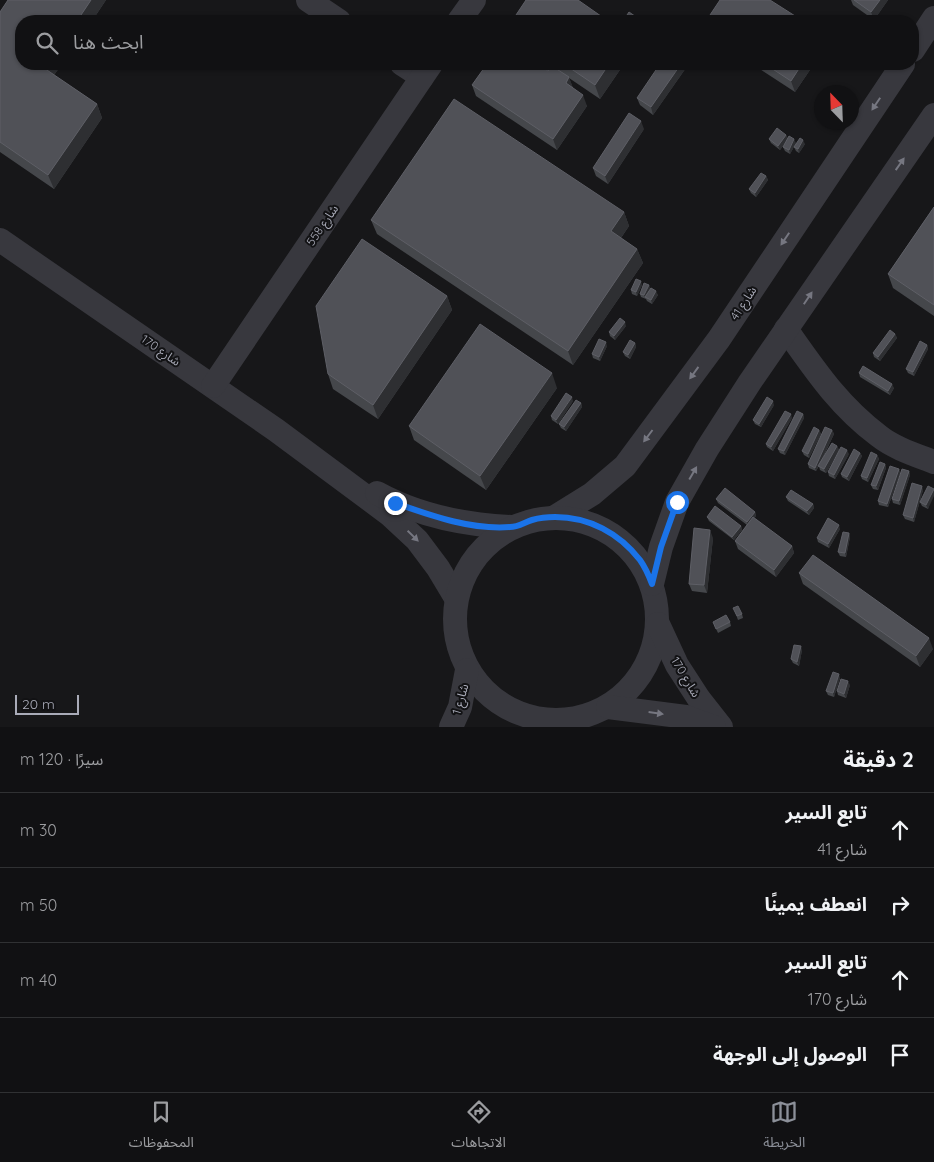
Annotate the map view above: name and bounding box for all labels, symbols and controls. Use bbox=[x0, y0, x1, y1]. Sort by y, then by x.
search box bbox=[15, 15, 919, 70]
icon: search bbox=[33, 29, 61, 57]
text: ابحث هنا bbox=[73, 30, 144, 54]
north arrow bbox=[814, 85, 859, 130]
one-way arrow bbox=[871, 97, 881, 111]
one-way arrow bbox=[895, 157, 905, 171]
street label: شارع 558 bbox=[303, 202, 343, 249]
one-way arrow bbox=[780, 232, 790, 246]
street label: شارع 41 bbox=[727, 283, 761, 324]
one-way arrow bbox=[803, 291, 813, 305]
street label: شارع 170 bbox=[137, 331, 183, 371]
one-way arrow bbox=[689, 366, 699, 380]
one-way arrow bbox=[642, 429, 653, 442]
one-way arrow bbox=[689, 467, 698, 480]
route start bbox=[666, 491, 689, 514]
route end bbox=[384, 492, 407, 515]
one-way arrow bbox=[407, 530, 419, 542]
street label: شارع 170 bbox=[666, 654, 704, 701]
street label: شارع 1 bbox=[449, 682, 473, 717]
scale bar bbox=[15, 692, 79, 715]
text: 20 m bbox=[22, 695, 55, 713]
one-way arrow bbox=[649, 709, 665, 717]
text: 2 دقيقة bbox=[843, 746, 914, 772]
text: سيرًا · 120 m bbox=[20, 749, 103, 769]
text: تابع السير bbox=[785, 800, 867, 824]
icon: ahead bbox=[886, 816, 914, 844]
text: 30 m bbox=[20, 820, 57, 840]
text: شارع 41 bbox=[817, 839, 867, 859]
icon: right bbox=[886, 891, 914, 919]
text: انعطف يمينًا bbox=[765, 892, 867, 916]
text: 50 m bbox=[20, 895, 57, 915]
text: تابع السير bbox=[785, 950, 867, 974]
icon: ahead bbox=[886, 966, 914, 994]
text: 40 m bbox=[20, 970, 57, 990]
text: شارع 170 bbox=[808, 989, 867, 1009]
icon: arrive bbox=[886, 1041, 914, 1069]
text: الوصول إلى الوجهة bbox=[713, 1042, 867, 1066]
tab: المحفوظات bbox=[129, 1098, 194, 1157]
tab: الاتجاهات bbox=[451, 1098, 506, 1157]
tab: الخريطة bbox=[763, 1098, 805, 1157]

